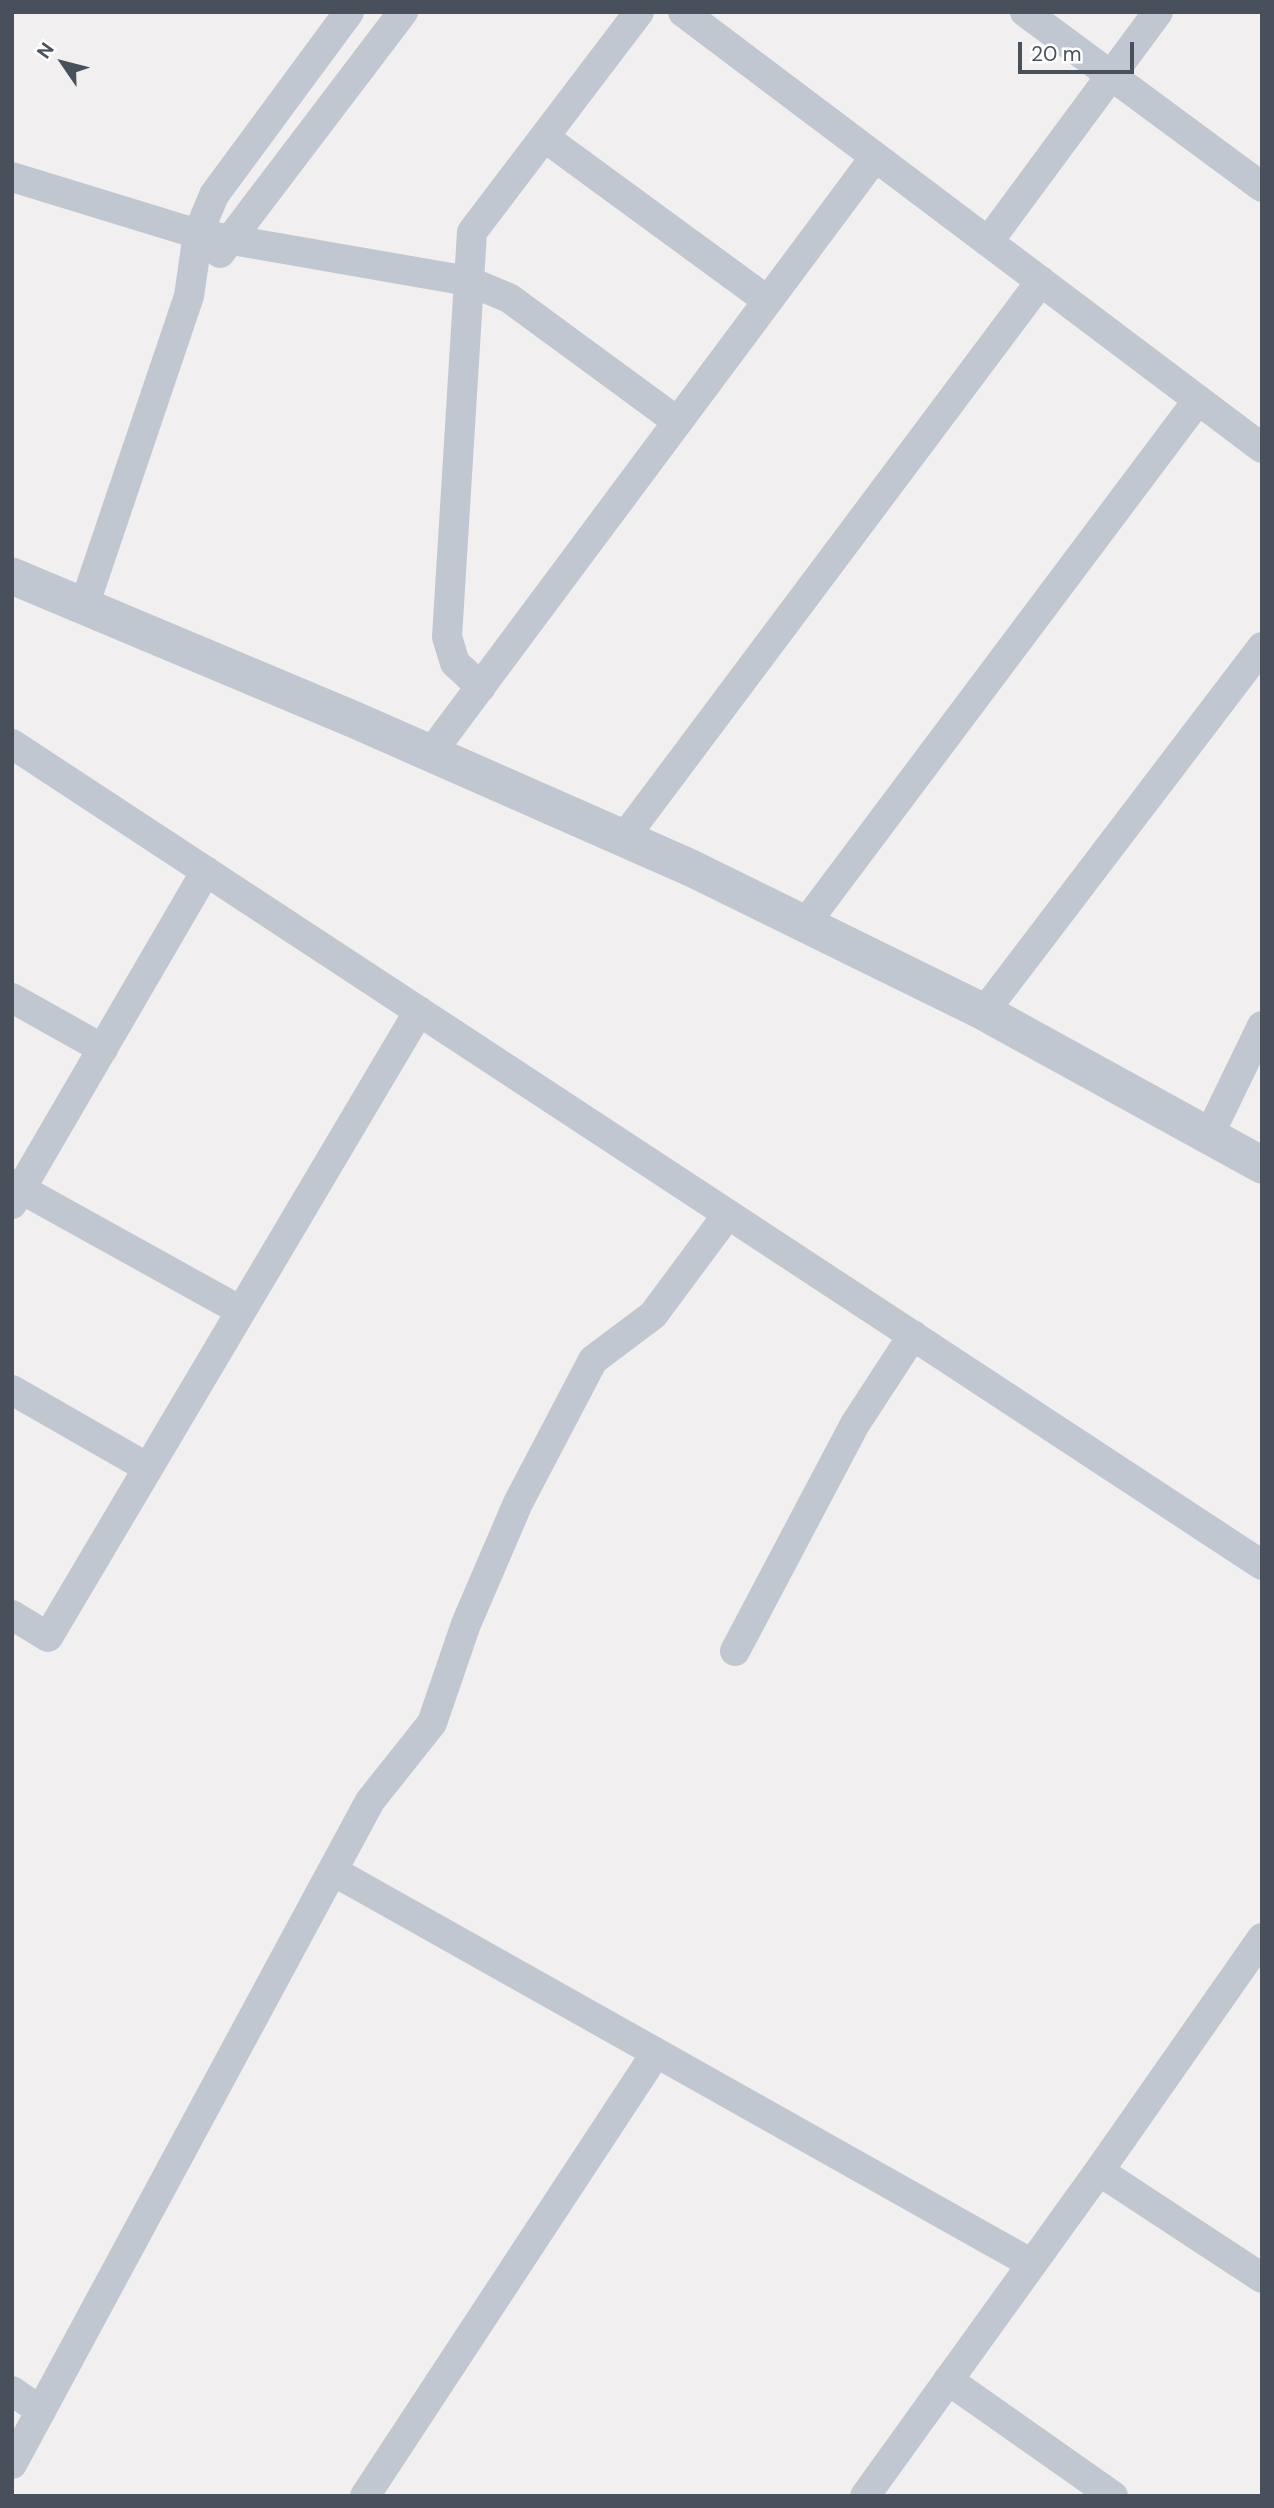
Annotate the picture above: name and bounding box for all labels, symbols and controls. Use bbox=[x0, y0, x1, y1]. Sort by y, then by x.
north arrow bbox=[28, 28, 98, 98]
scale bar bbox=[1022, 28, 1138, 72]
text: N bbox=[31, 38, 60, 64]
text: 20 m bbox=[1031, 40, 1082, 68]

